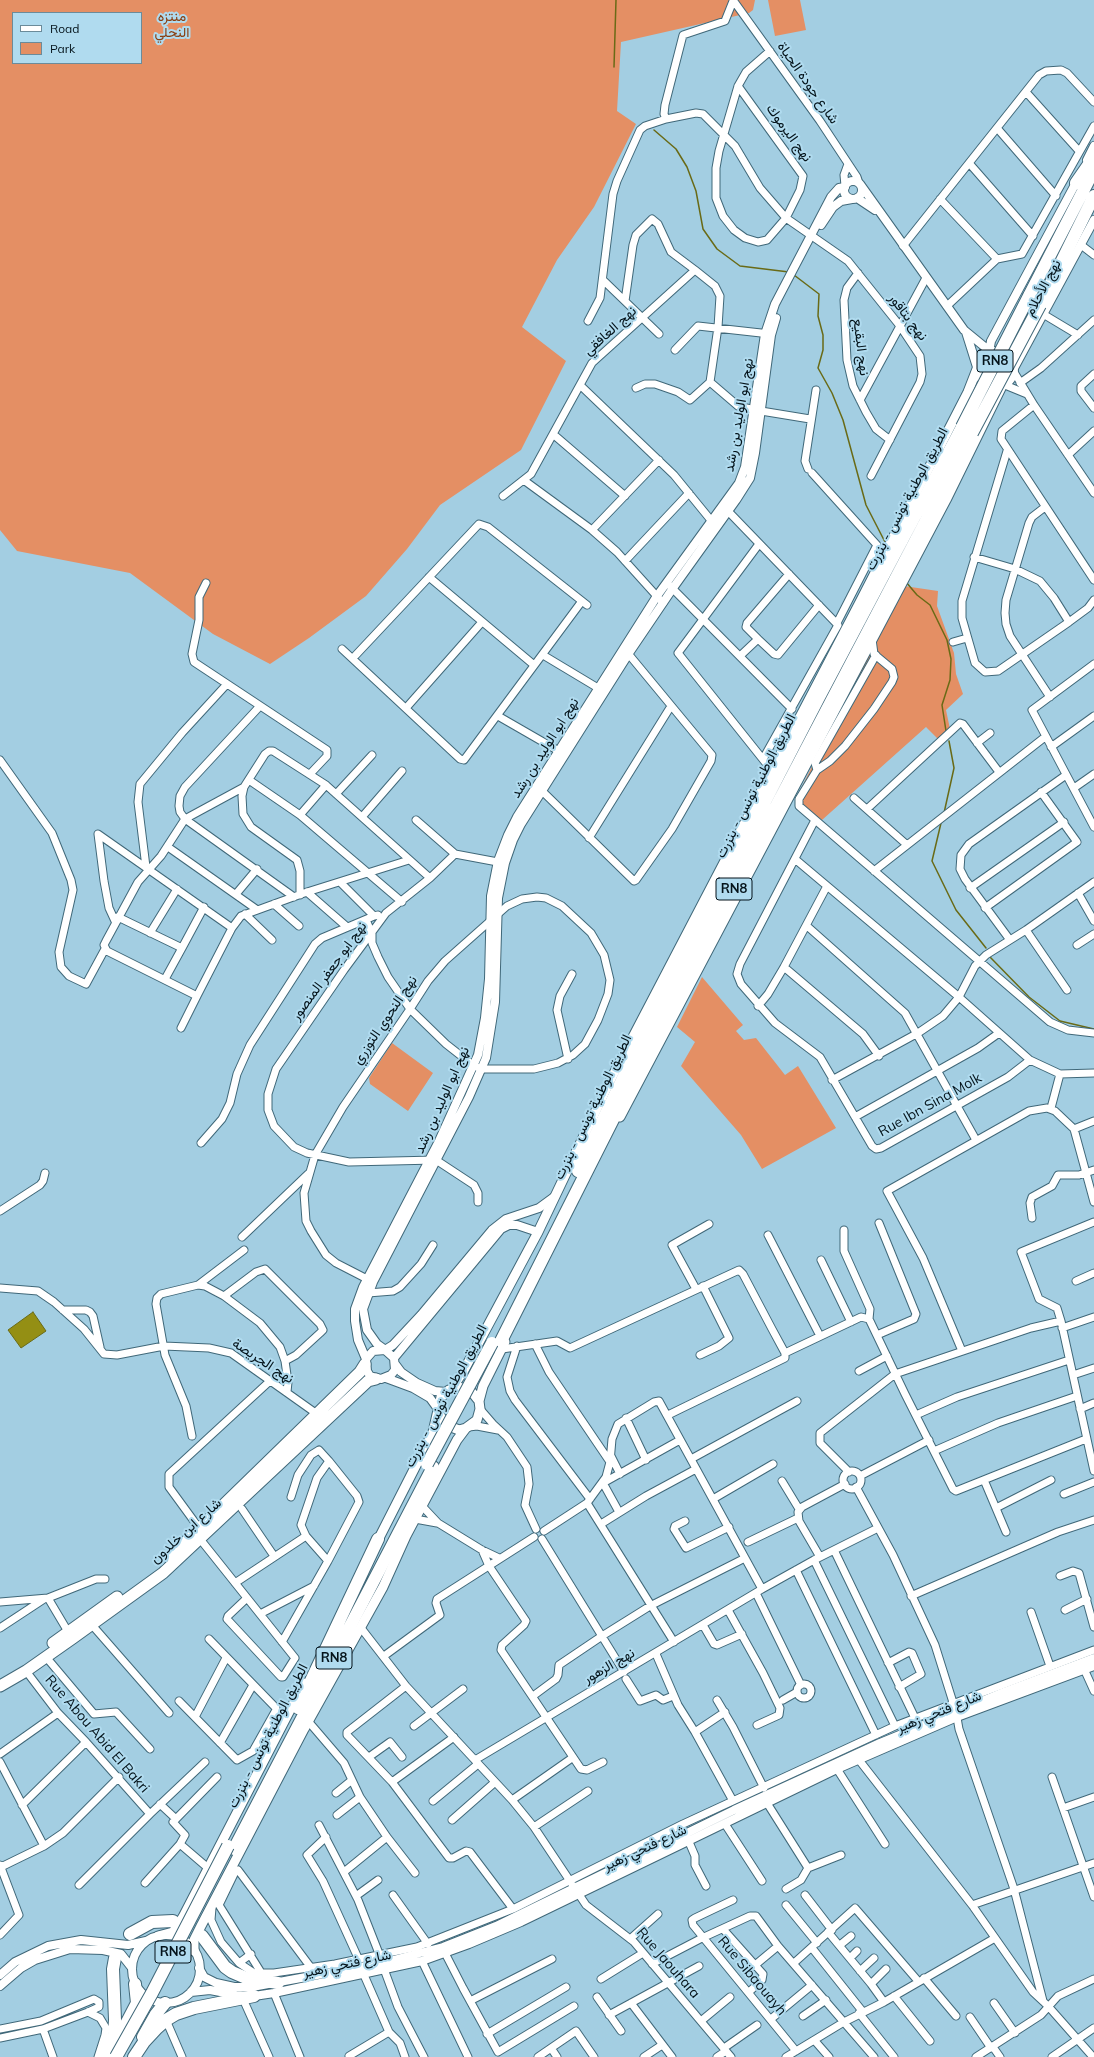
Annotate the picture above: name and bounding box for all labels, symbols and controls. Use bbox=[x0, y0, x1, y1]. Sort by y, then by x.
park label: منتزه النحلي bbox=[154, 9, 190, 42]
legend bbox=[12, 12, 142, 64]
text: Road bbox=[50, 21, 79, 36]
street label: شارع جودة الحياة bbox=[773, 39, 843, 127]
text: Park bbox=[50, 41, 75, 56]
street label: نهج اليرموك bbox=[762, 101, 816, 165]
street label: نهج الأحلام bbox=[1021, 257, 1065, 319]
street label: نهج بتاقور bbox=[885, 290, 931, 344]
street label: نهج الغافقي bbox=[580, 303, 640, 359]
street label: نهج البقيع bbox=[849, 317, 873, 377]
road number: RN8 bbox=[977, 350, 1013, 372]
street label: نهج ابو الوليد بن رشد bbox=[721, 357, 757, 473]
street label: الطريق الوطنية تونس - بنزرت bbox=[862, 425, 952, 573]
street label: نهج ابو الوليد بن رشد bbox=[507, 695, 583, 801]
street label: الطريق الوطنية تونس - بنزرت bbox=[712, 711, 800, 861]
road number: RN8 bbox=[716, 878, 752, 900]
street label: نهج ابو جعفر المنصور bbox=[288, 918, 370, 1024]
street label: نهج النحوي التوزري bbox=[349, 972, 421, 1068]
street label: الطريق الوطنية تونس - بنزرت bbox=[551, 1032, 635, 1182]
street label: نهج ابو الوليد بن رشد bbox=[411, 1044, 473, 1156]
street label: Rue Ibn Sina Molk bbox=[875, 1070, 985, 1140]
street label: الطريق الوطنية تونس - بنزرت bbox=[401, 1322, 491, 1470]
street label: نهج الجريصة bbox=[229, 1335, 297, 1387]
street label: شارع ابن خلدون bbox=[147, 1495, 225, 1567]
street label: نهج الزهور bbox=[580, 1645, 638, 1687]
road number: RN8 bbox=[316, 1647, 352, 1669]
street label: الطريق الوطنية تونس - بنزرت bbox=[224, 1661, 312, 1811]
street label: Rue Abou Abid El Bakri bbox=[41, 1672, 153, 1796]
street label: شارع فتحي زهير bbox=[894, 1687, 984, 1737]
street label: شارع فتحي زهير bbox=[601, 1821, 689, 1875]
street label: Rue Jaouhara bbox=[633, 1924, 703, 2002]
street label: Rue Sibaouayh bbox=[714, 1933, 790, 2019]
road number: RN8 bbox=[155, 1941, 191, 1963]
street label: شارع فتحي زهير bbox=[301, 1946, 393, 1982]

